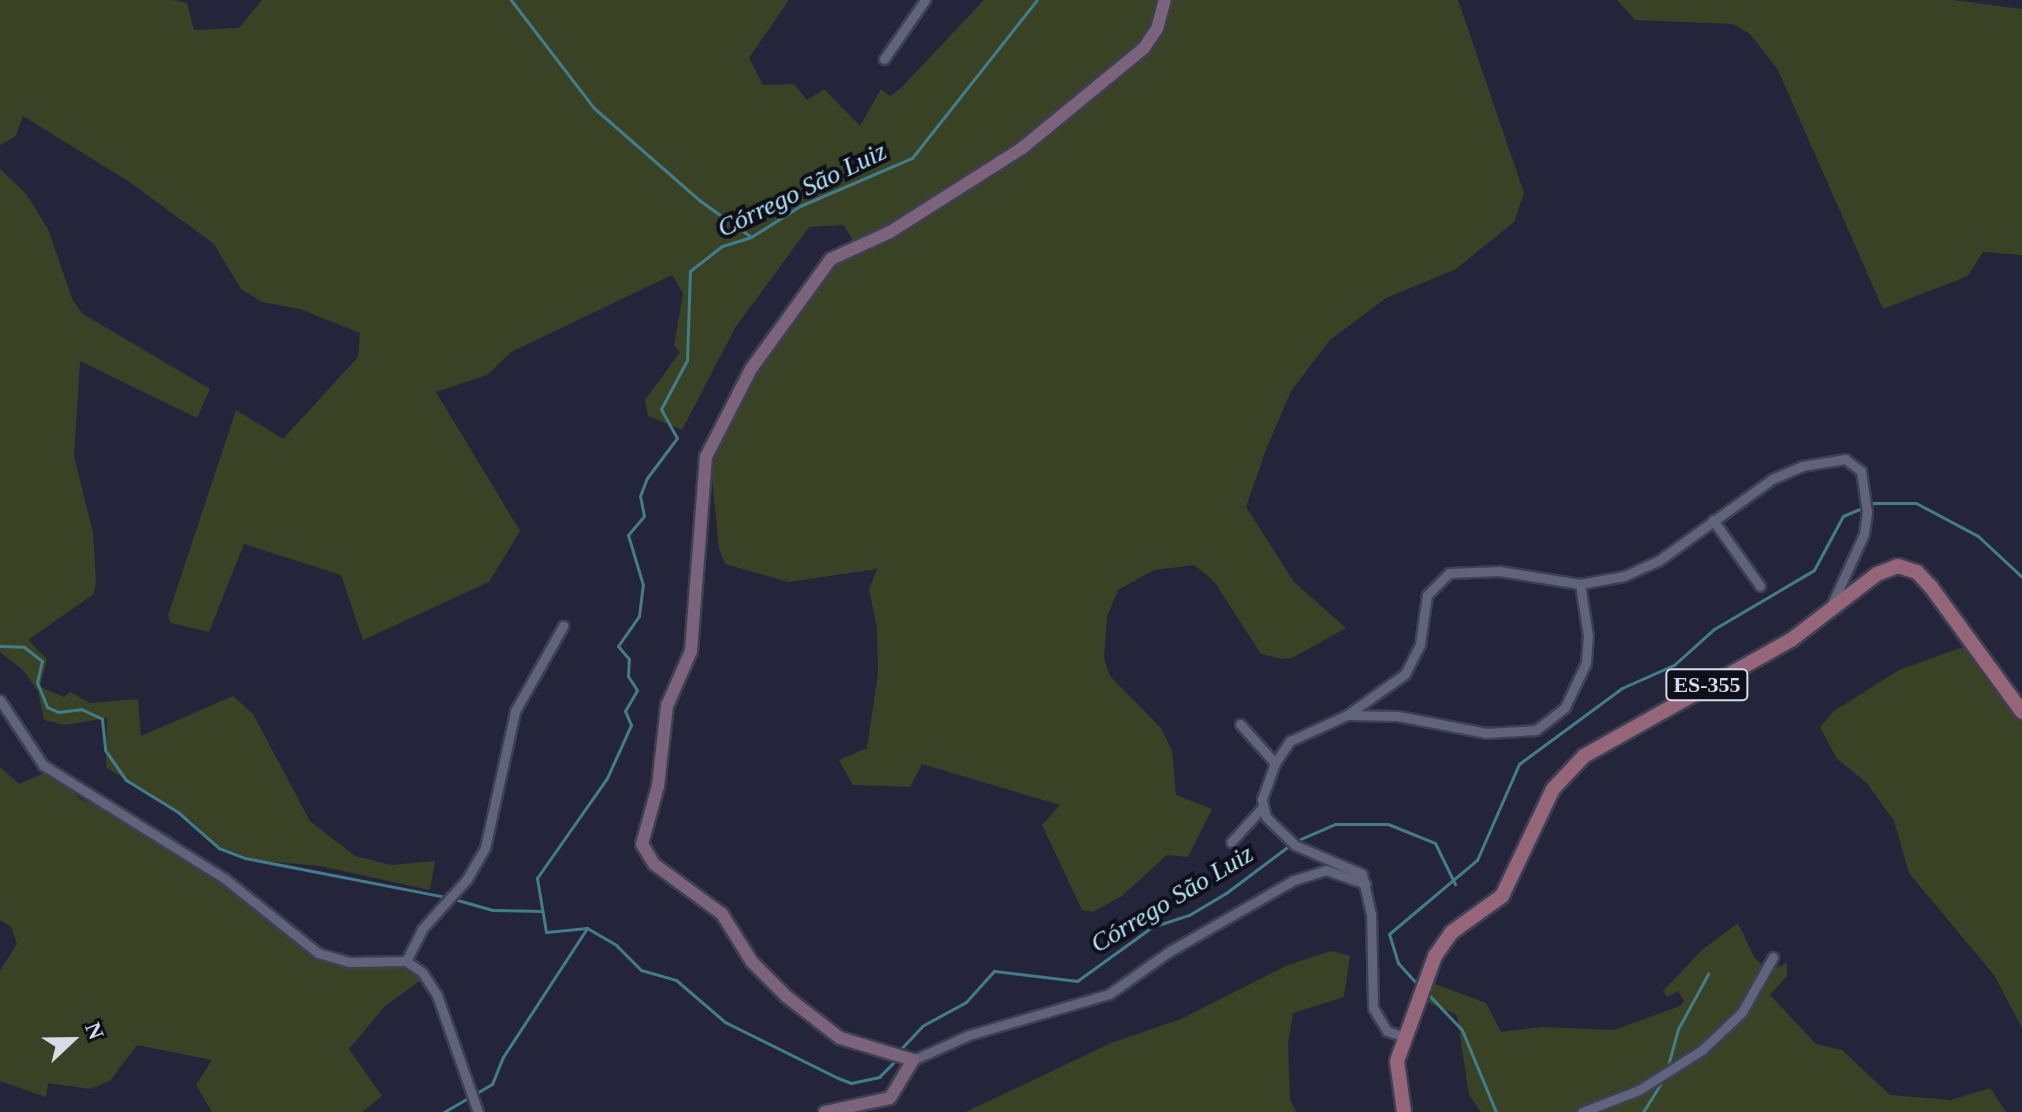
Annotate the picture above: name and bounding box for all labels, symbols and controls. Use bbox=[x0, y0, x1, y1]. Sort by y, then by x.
water label: Córrego São Luiz bbox=[712, 136, 892, 244]
road number: ES-355 bbox=[1665, 667, 1749, 703]
water label: Córrego São Luiz bbox=[1085, 838, 1259, 960]
north arrow bbox=[32, 1000, 112, 1080]
text: N bbox=[80, 1019, 109, 1043]

